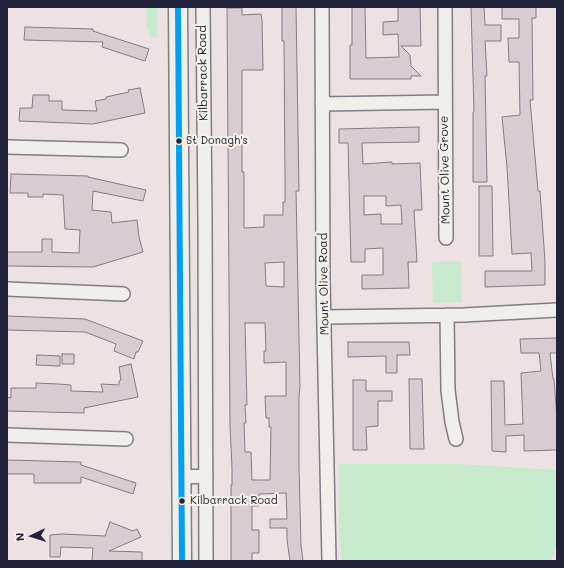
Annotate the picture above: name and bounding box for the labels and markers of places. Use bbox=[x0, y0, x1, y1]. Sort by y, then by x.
place label: St Donagh's bbox=[186, 134, 248, 148]
marker: St Donagh's bbox=[174, 136, 184, 146]
place label: Kilbarrack Road bbox=[190, 494, 278, 508]
marker: Kilbarrack Road bbox=[177, 496, 187, 506]

